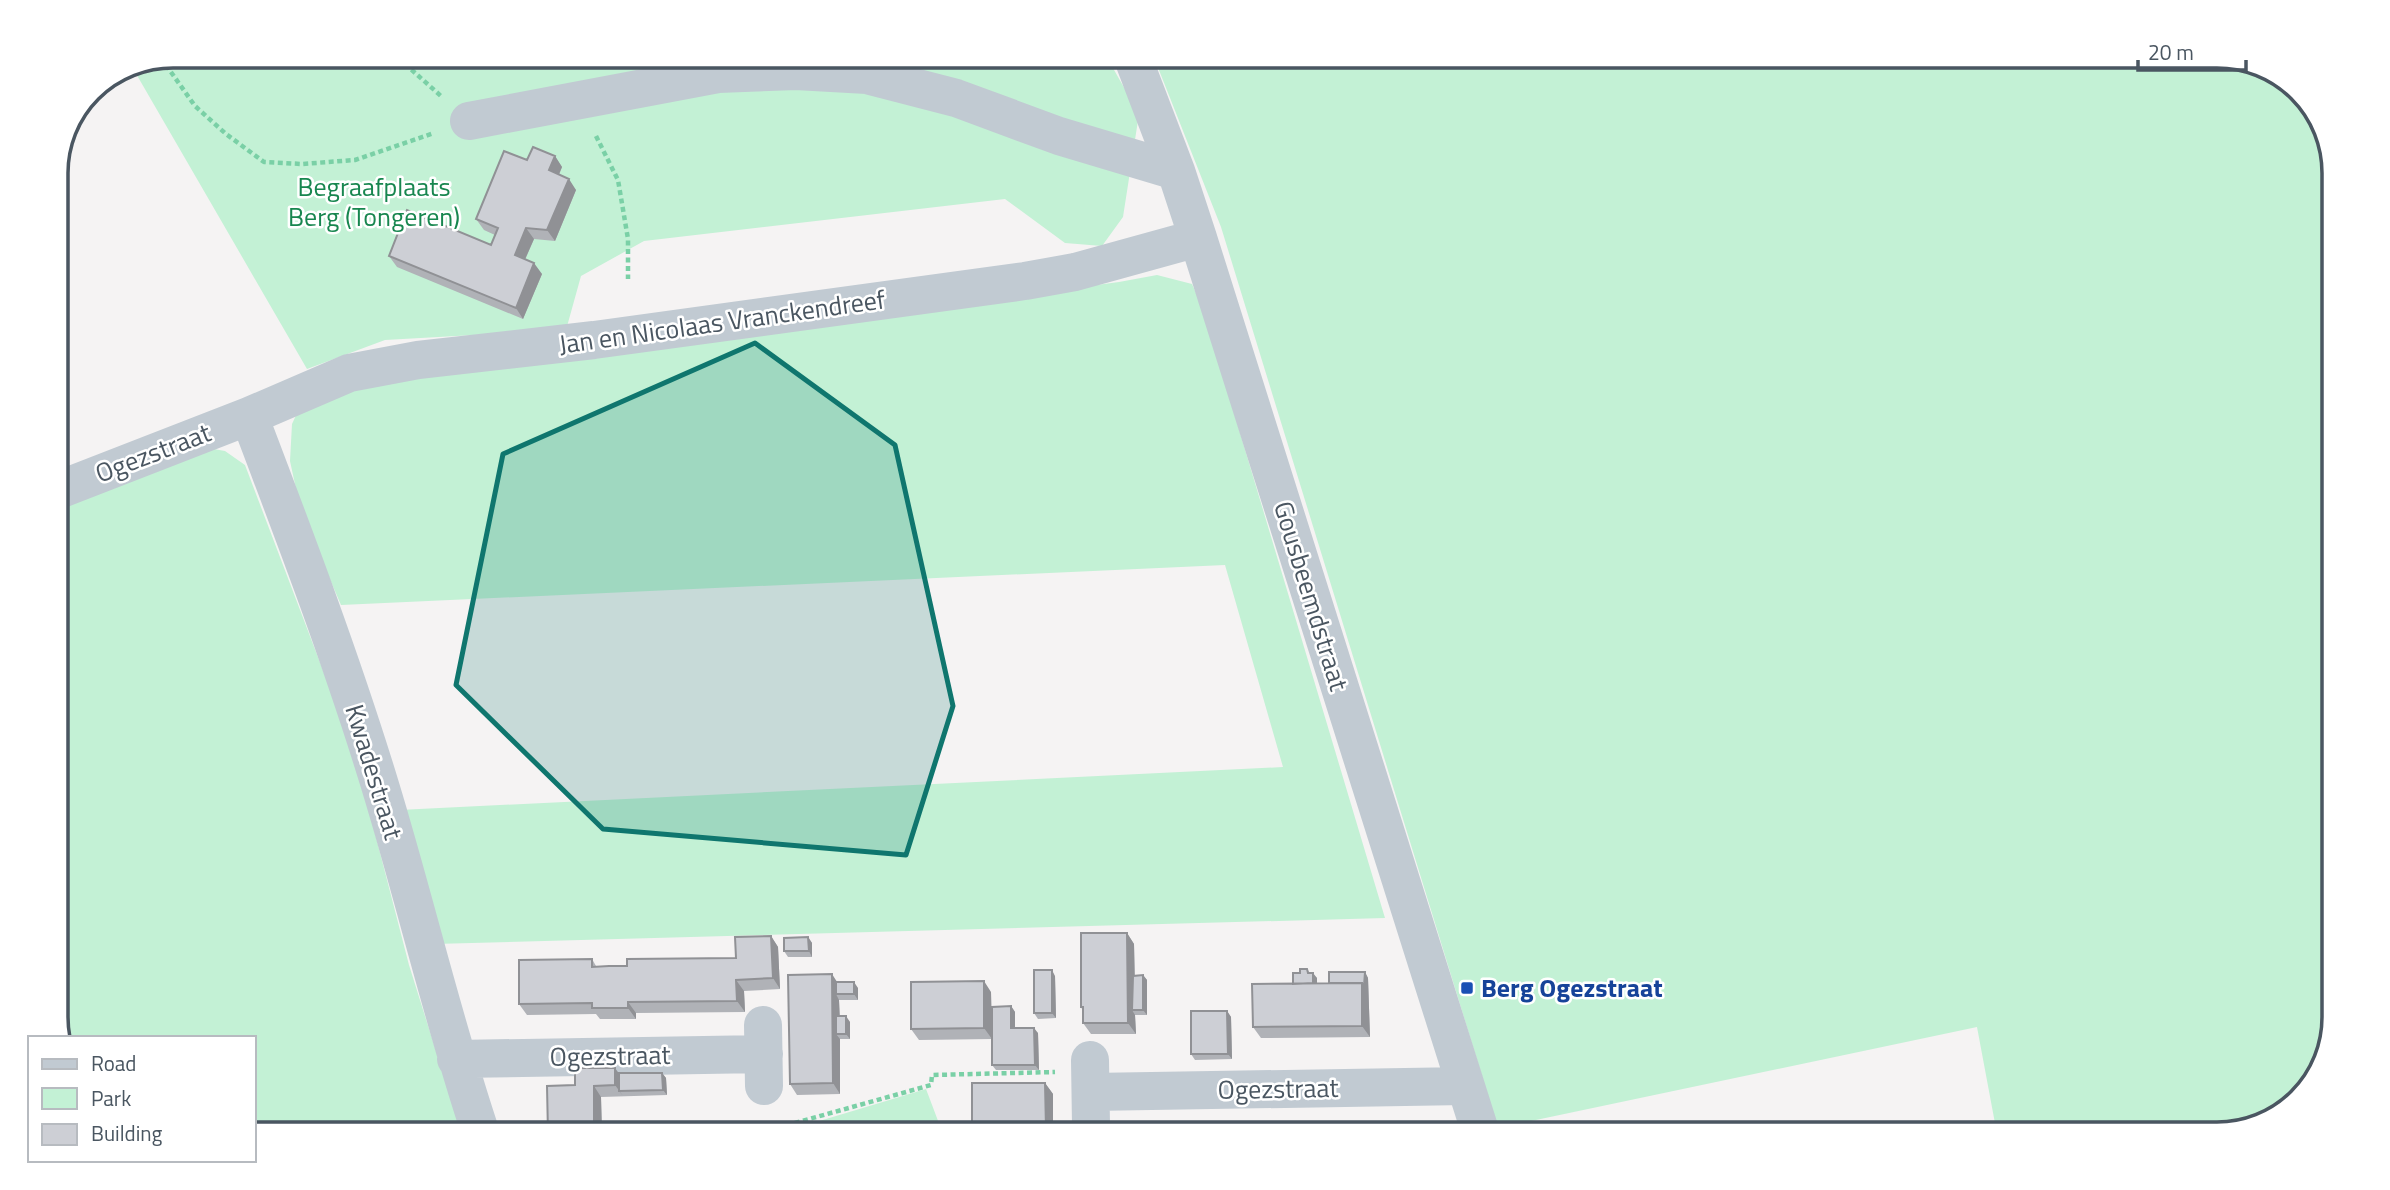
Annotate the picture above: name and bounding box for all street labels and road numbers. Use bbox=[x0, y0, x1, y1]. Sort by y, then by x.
street label: Jan en Nicolaas Vranckendreef bbox=[556, 279, 888, 364]
street label: Ogezstraat bbox=[89, 413, 216, 492]
street label: Gousbeemdstraat bbox=[1264, 496, 1359, 695]
street label: Kwadestraat bbox=[335, 700, 413, 844]
street label: Ogezstraat bbox=[549, 1035, 671, 1076]
street label: Ogezstraat bbox=[1217, 1068, 1339, 1109]

